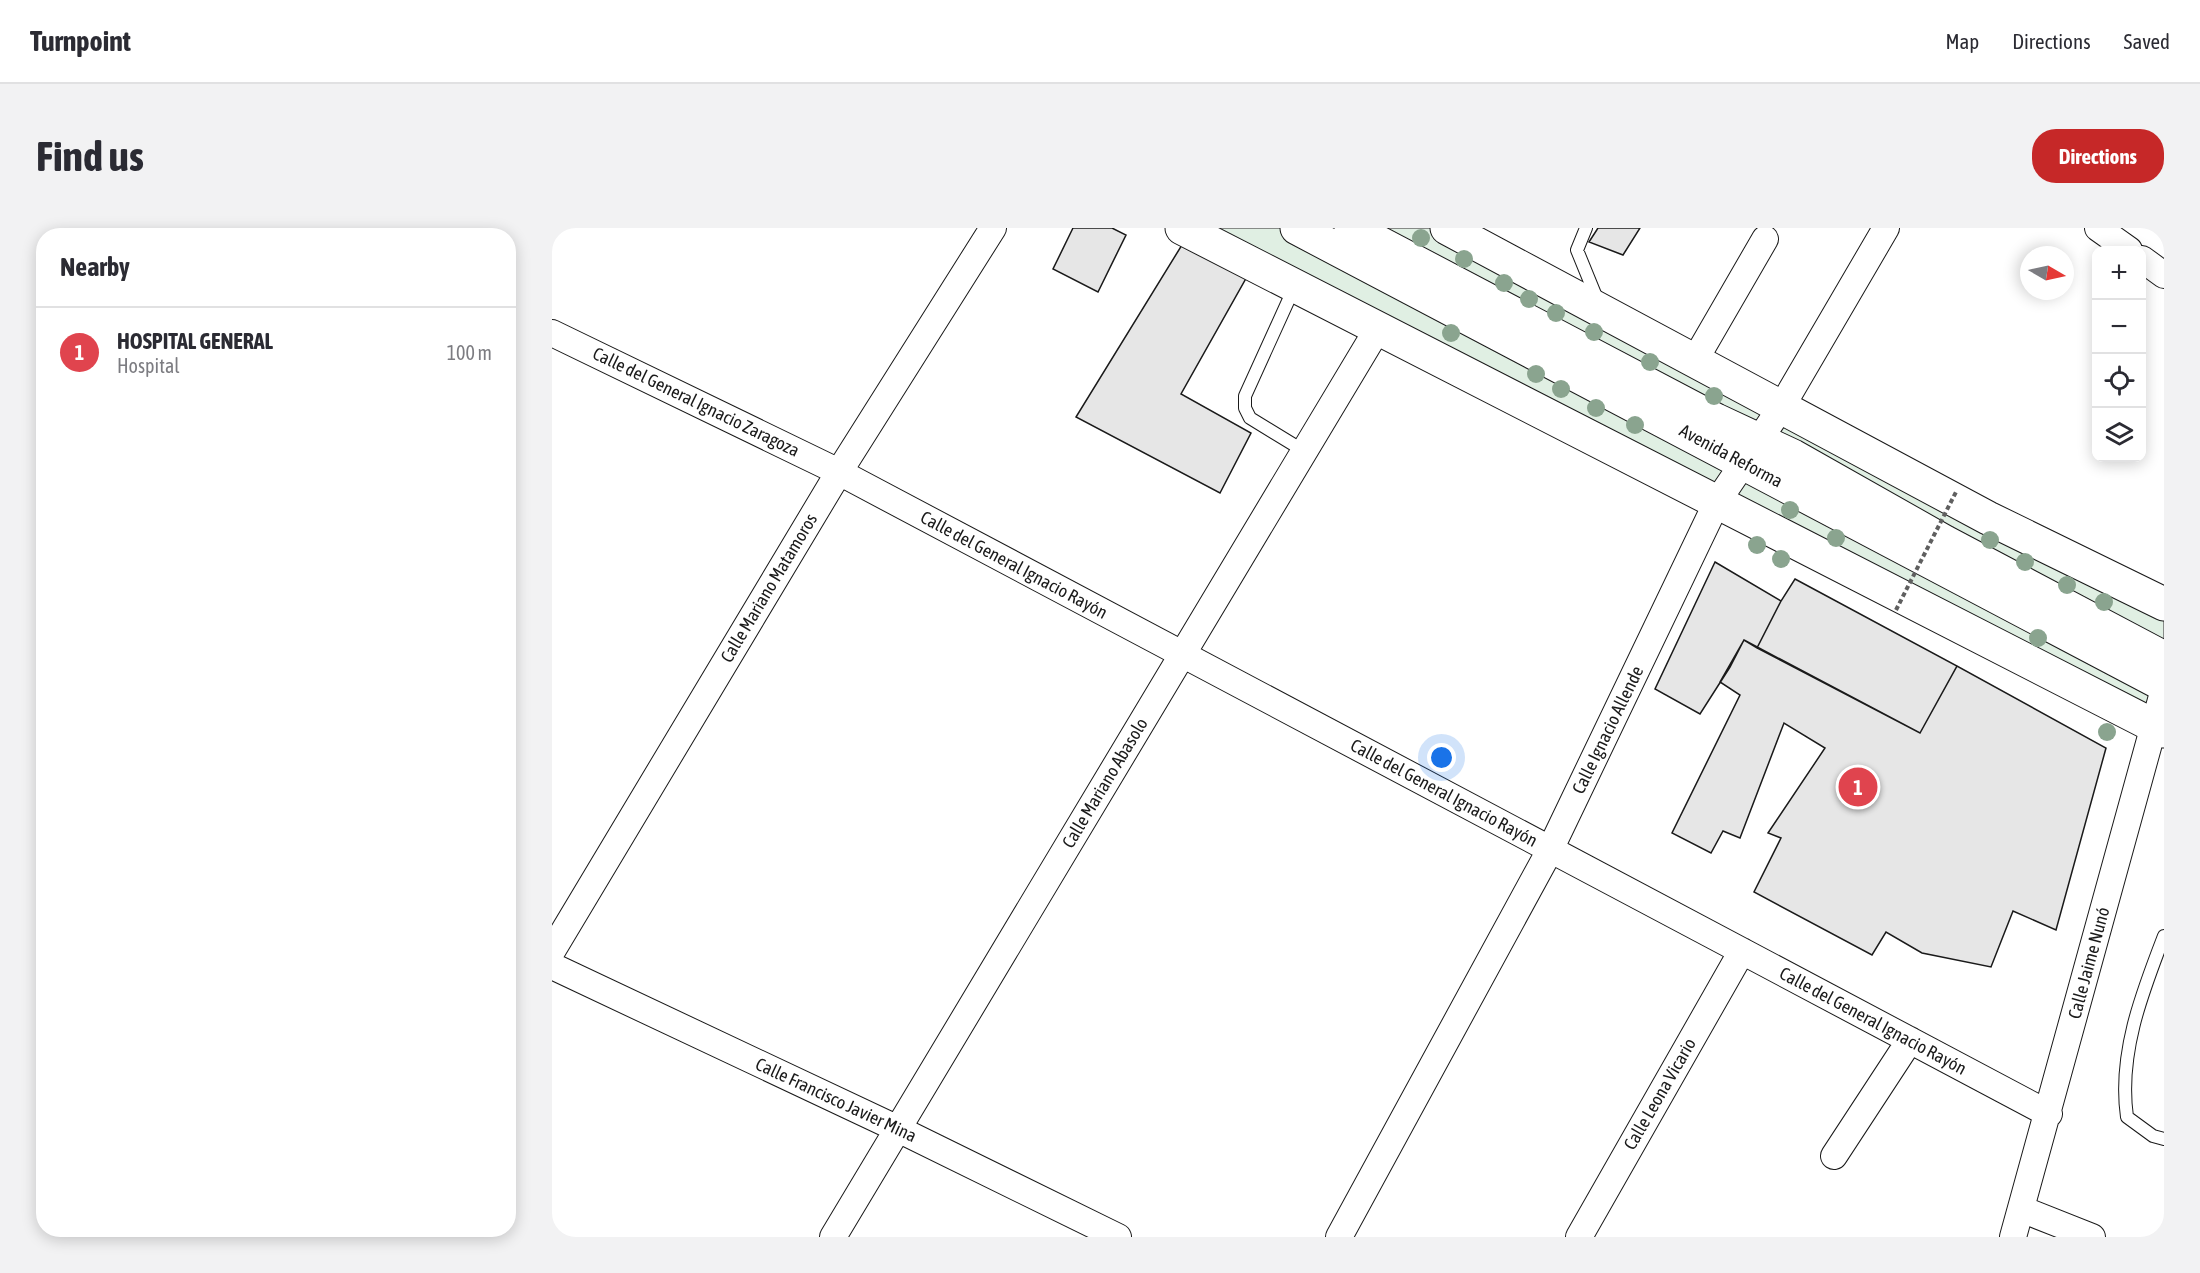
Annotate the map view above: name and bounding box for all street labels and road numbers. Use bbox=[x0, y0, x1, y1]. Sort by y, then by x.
street label: Calle del General Ignacio Zaragoza bbox=[590, 342, 803, 461]
street label: Avenida Reforma bbox=[1676, 420, 1786, 492]
street label: Calle del General Ignacio Rayón bbox=[917, 506, 1111, 623]
street label: Calle Mariano Matamoros bbox=[716, 510, 821, 666]
street label: Calle Ignacio Allende bbox=[1568, 663, 1648, 797]
street label: Calle Mariano Abasolo bbox=[1057, 714, 1152, 852]
street label: Calle del General Ignacio Rayón bbox=[1347, 734, 1541, 851]
street label: Calle Jaime Nunó bbox=[2064, 905, 2114, 1021]
street label: Calle del General Ignacio Rayón bbox=[1776, 962, 1970, 1079]
street label: Calle Leona Vicario bbox=[1619, 1034, 1700, 1153]
street label: Calle Francisco Javier Mina bbox=[752, 1053, 920, 1146]

